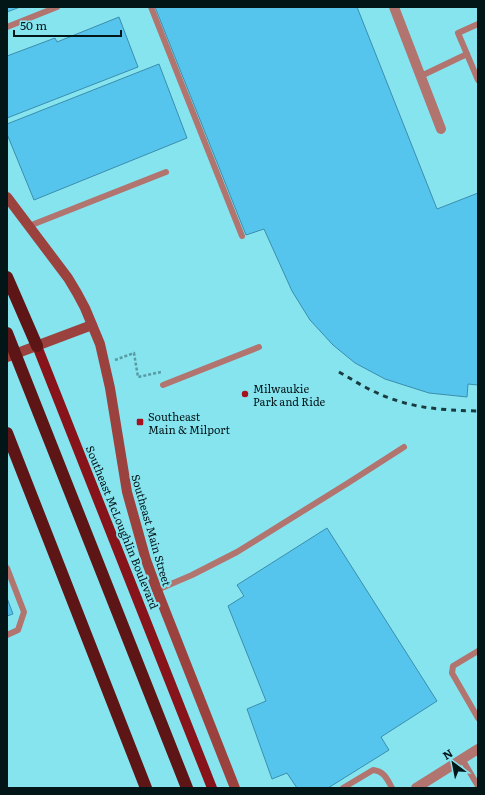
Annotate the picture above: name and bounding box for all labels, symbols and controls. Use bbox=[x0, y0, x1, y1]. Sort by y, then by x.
scale bar bbox=[14, 12, 121, 38]
text: 50 m bbox=[20, 16, 47, 34]
place label: Milwaukie Park and Ride bbox=[253, 380, 326, 409]
marker: Milwaukie Park and Ride bbox=[240, 389, 250, 399]
place label: Southeast Main & Milport bbox=[148, 408, 231, 437]
marker: Southeast Main & Milport bbox=[135, 417, 145, 427]
street label: Southeast McLoughlin Boulevard bbox=[83, 443, 163, 611]
street label: Southeast Main Street bbox=[128, 472, 176, 588]
north arrow bbox=[433, 743, 473, 783]
text: N bbox=[439, 744, 455, 763]

